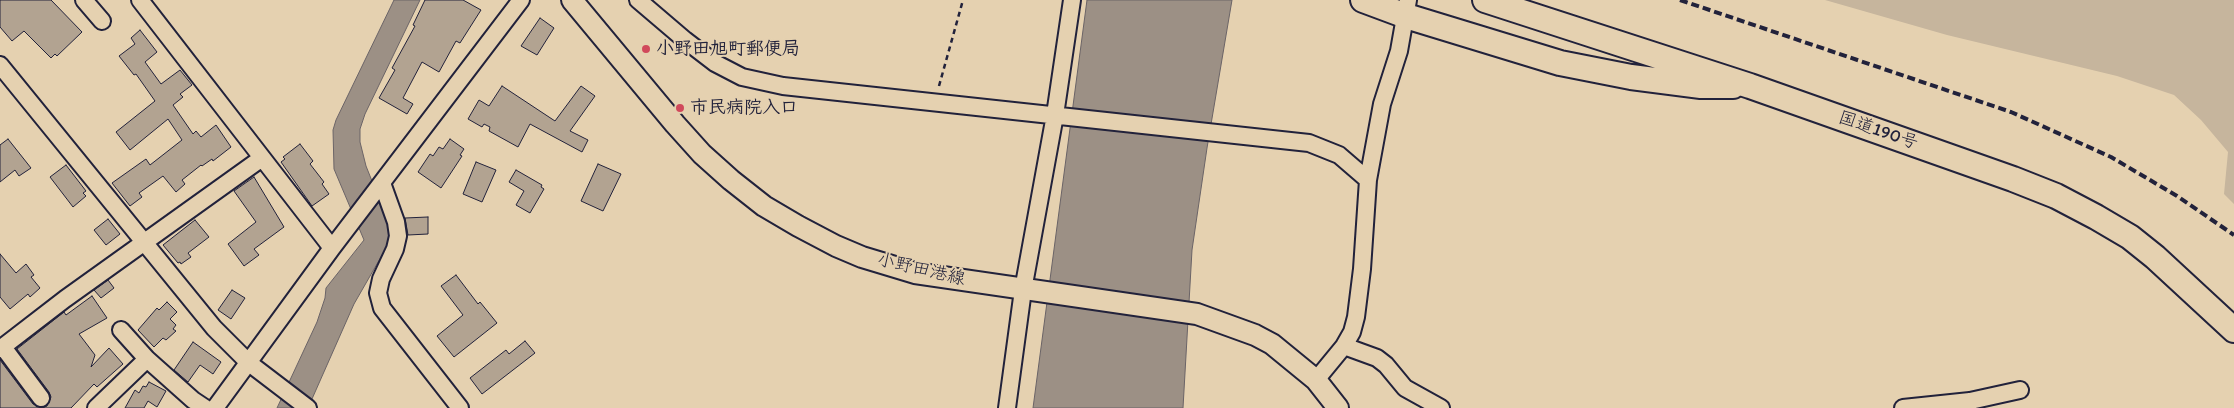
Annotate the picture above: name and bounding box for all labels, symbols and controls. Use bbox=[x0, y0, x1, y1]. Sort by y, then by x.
place label: 小野田旭町郵便局 bbox=[656, 38, 800, 60]
marker: 小野田旭町郵便局 bbox=[640, 43, 652, 55]
place label: 市民病院入口 bbox=[690, 97, 798, 119]
marker: 市民病院入口 bbox=[674, 102, 686, 114]
street label: 国道190号 bbox=[1835, 107, 1921, 155]
street label: 小野田港線 bbox=[875, 249, 967, 291]

